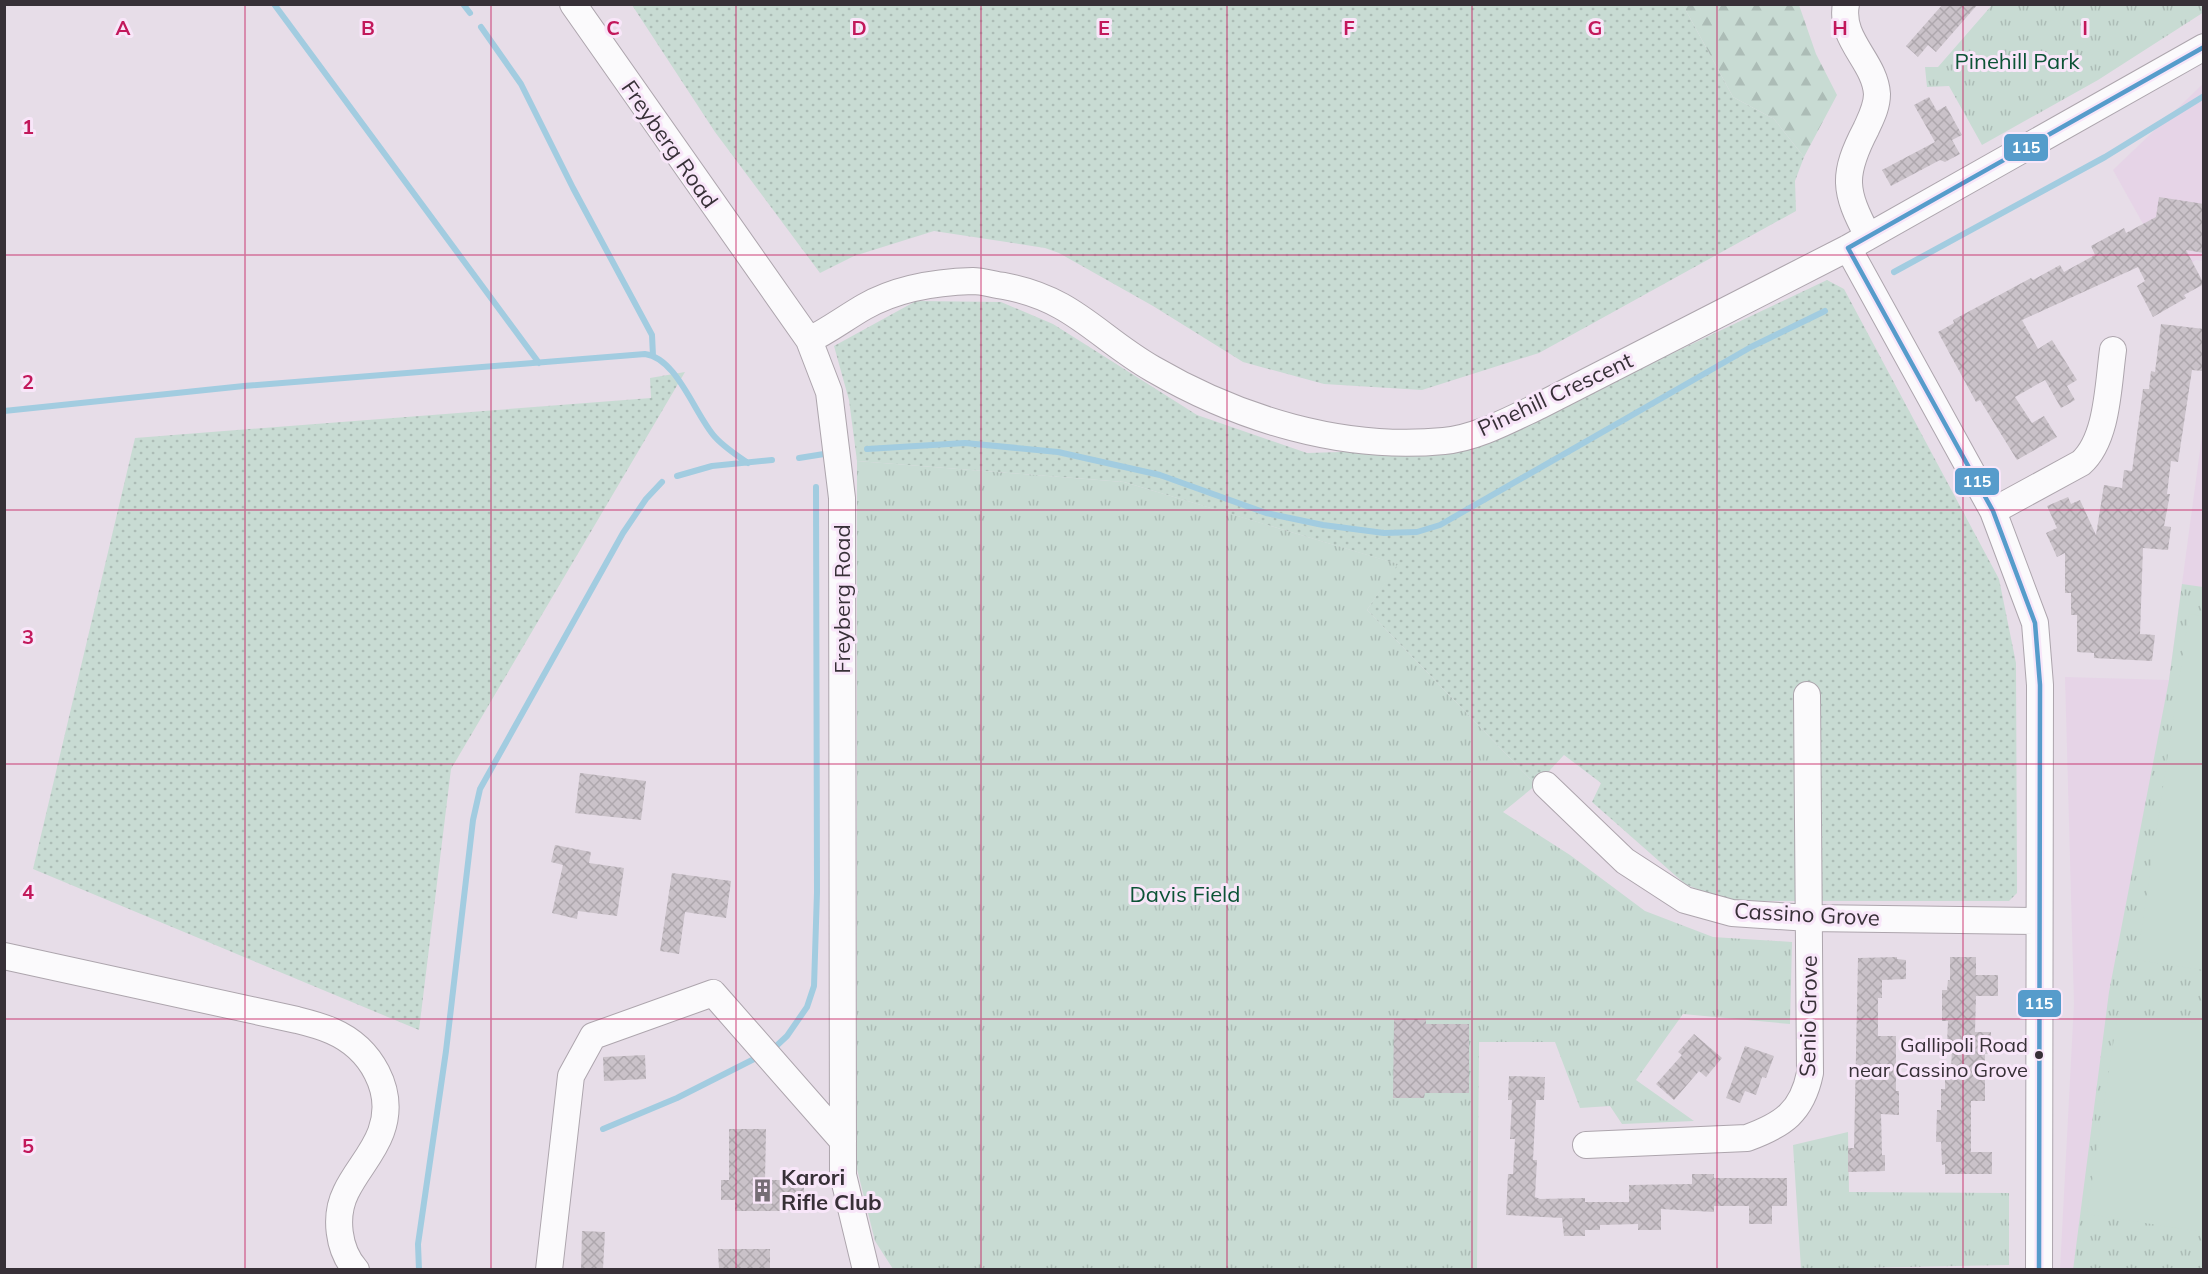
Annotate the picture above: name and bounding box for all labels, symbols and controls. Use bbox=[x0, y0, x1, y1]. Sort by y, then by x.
text: A bbox=[116, 15, 131, 40]
text: B bbox=[361, 15, 375, 40]
text: C bbox=[606, 15, 620, 40]
text: D bbox=[851, 15, 867, 40]
text: E bbox=[1098, 15, 1110, 40]
text: F bbox=[1343, 15, 1355, 40]
text: G bbox=[1588, 15, 1602, 40]
text: H bbox=[1832, 15, 1848, 40]
text: I bbox=[2082, 15, 2088, 40]
park label: Pinehill Park bbox=[1954, 47, 2080, 75]
street label: Freyberg Road bbox=[616, 75, 724, 213]
text: 1 bbox=[22, 114, 34, 139]
line badge: 115 bbox=[2003, 133, 2049, 162]
text: 115 bbox=[2012, 137, 2041, 157]
street label: Pinehill Crescent bbox=[1473, 346, 1637, 442]
text: 2 bbox=[22, 369, 34, 394]
line badge: 115 bbox=[1954, 467, 2000, 496]
text: 115 bbox=[1963, 471, 1992, 491]
street label: Freyberg Road bbox=[828, 524, 856, 674]
text: 3 bbox=[22, 624, 34, 649]
text: 4 bbox=[22, 879, 34, 904]
park label: Davis Field bbox=[1129, 880, 1241, 908]
street label: Cassino Grove bbox=[1733, 896, 1881, 932]
street label: Senio Grove bbox=[1793, 955, 1823, 1077]
line badge: 115 bbox=[2017, 989, 2062, 1018]
text: 115 bbox=[2025, 993, 2054, 1013]
place label: Gallipoli Road near Cassino Grove bbox=[1848, 1032, 2028, 1082]
marker: Gallipoli Road near Cassino Grove bbox=[2033, 1049, 2045, 1061]
text: 5 bbox=[22, 1133, 34, 1158]
place label: Karori Rifle Club bbox=[781, 1163, 882, 1216]
building icon: Karori Rifle Club bbox=[750, 1177, 776, 1203]

